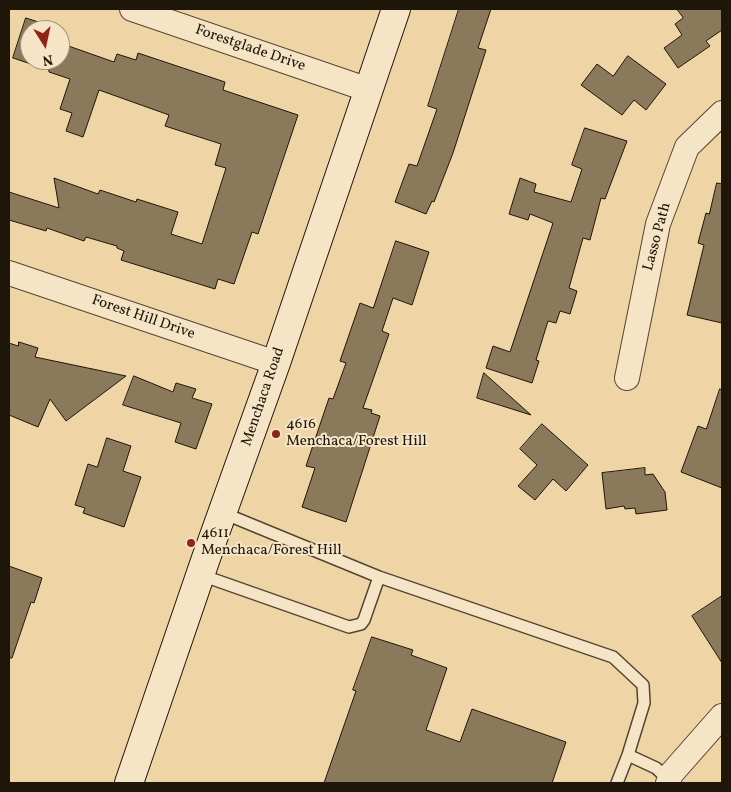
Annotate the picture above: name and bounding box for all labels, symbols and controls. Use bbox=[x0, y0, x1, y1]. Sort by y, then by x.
north arrow bbox=[20, 20, 70, 70]
street label: Forestglade Drive bbox=[192, 22, 308, 76]
text: N bbox=[41, 49, 54, 70]
street label: Lasso Path bbox=[640, 201, 676, 273]
street label: Forest Hill Drive bbox=[89, 292, 197, 344]
street label: Menchaca Road bbox=[239, 345, 289, 449]
place label: 4616 Menchaca/Forest Hill bbox=[286, 416, 427, 451]
marker: 4616 Menchaca/Forest Hill bbox=[270, 428, 282, 440]
place label: 4611 Menchaca/Forest Hill bbox=[201, 525, 342, 560]
marker: 4611 Menchaca/Forest Hill bbox=[185, 537, 197, 549]

